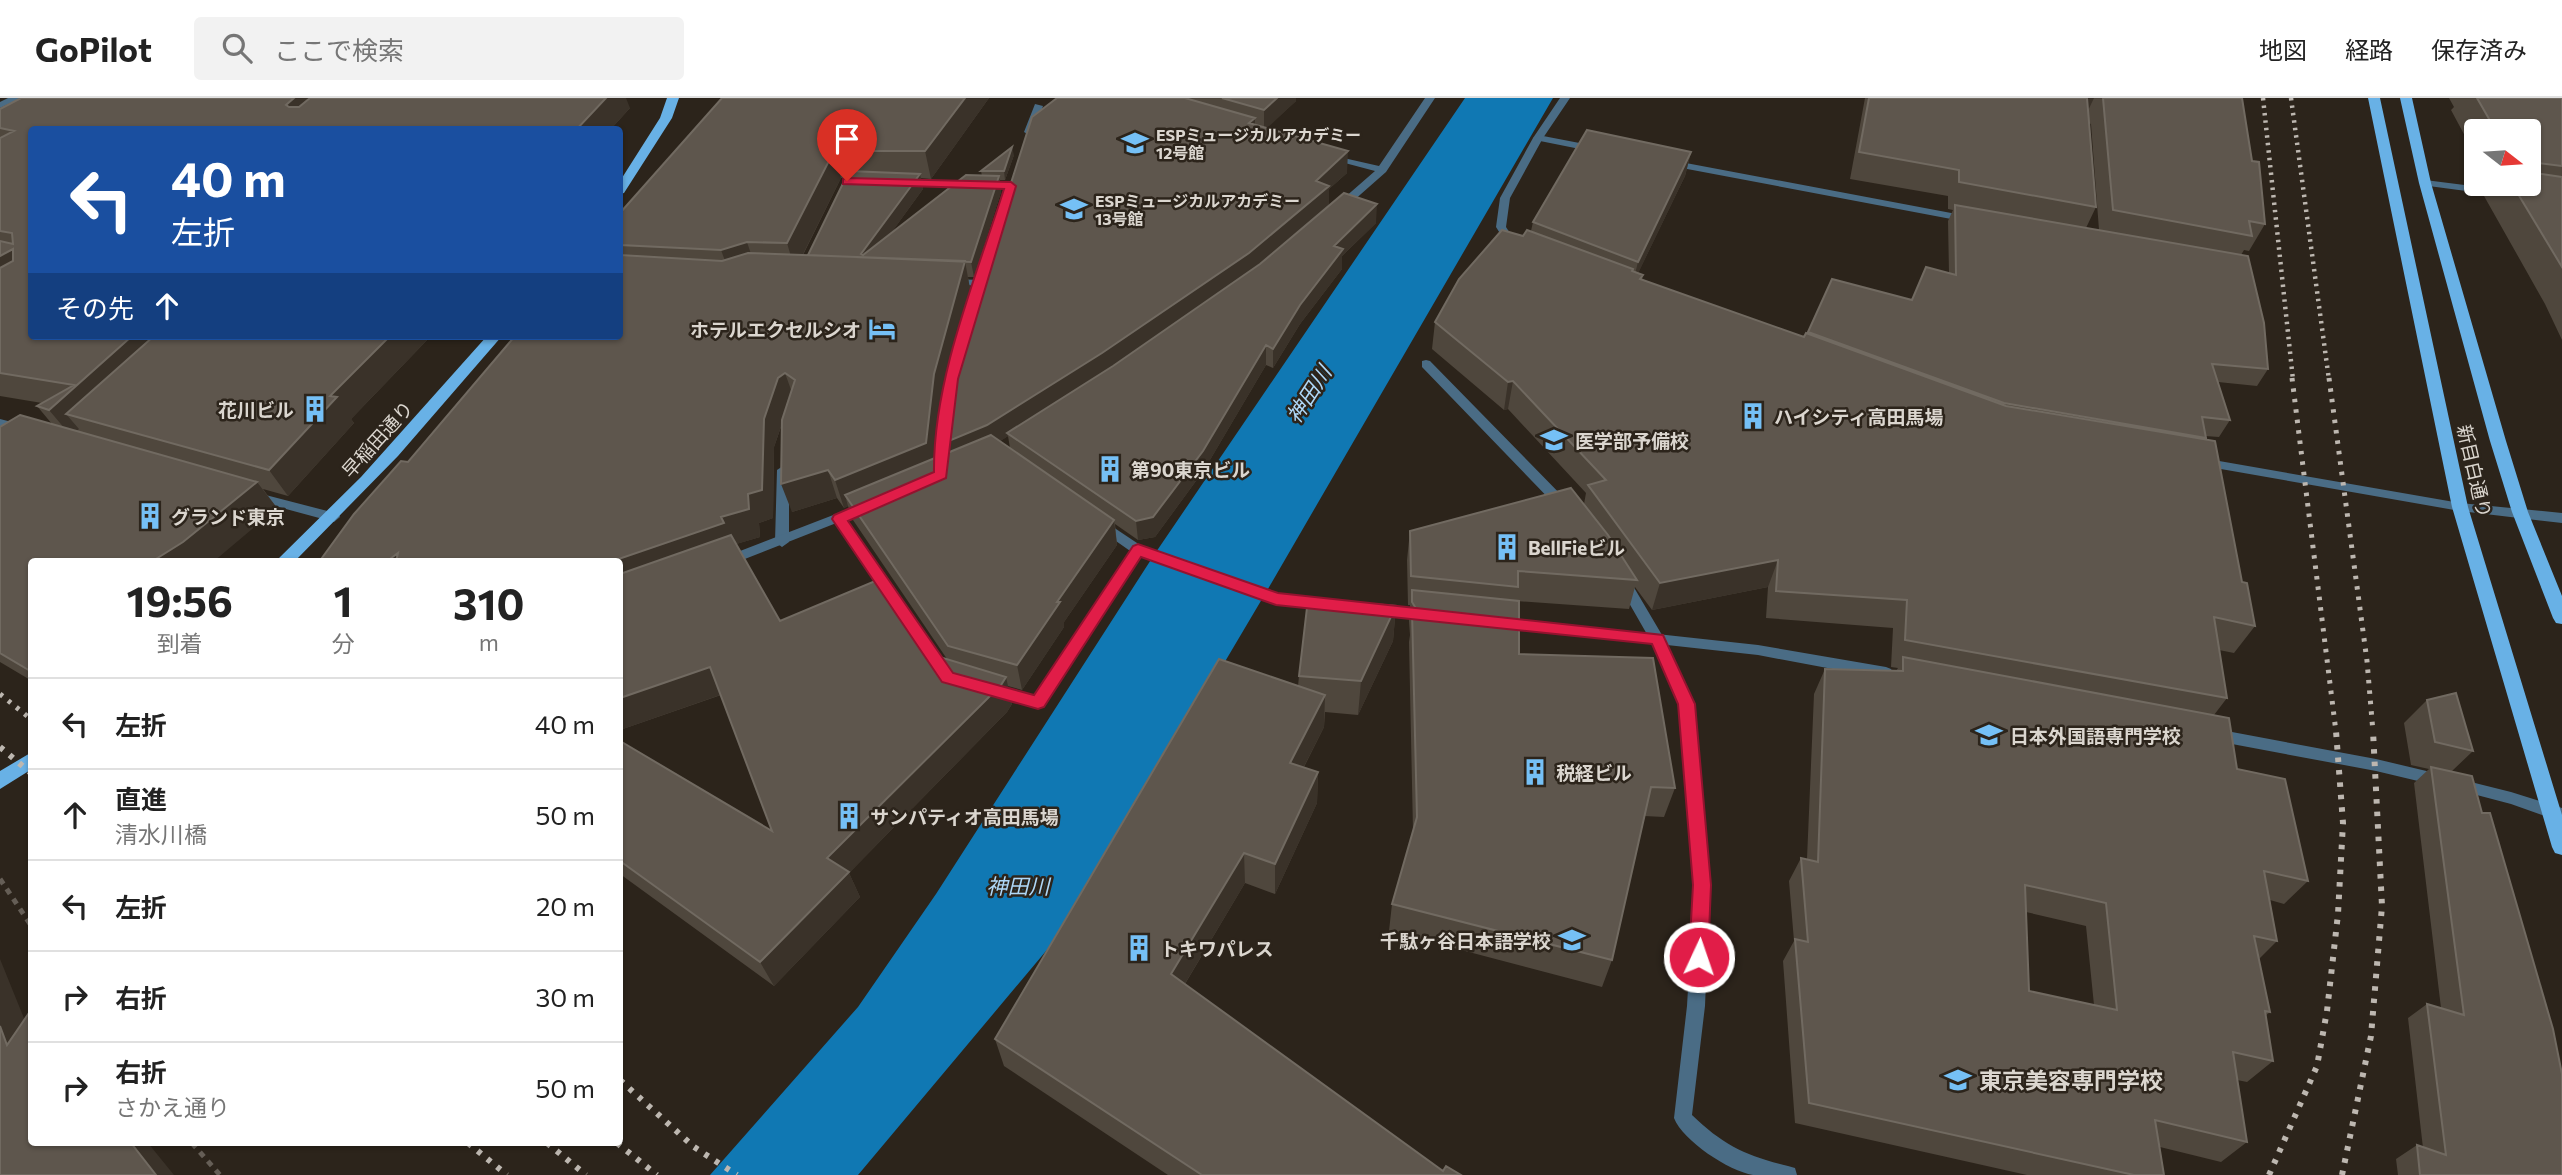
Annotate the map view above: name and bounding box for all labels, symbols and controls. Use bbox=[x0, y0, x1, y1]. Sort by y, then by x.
search box bbox=[194, 17, 684, 80]
text: GoPilot bbox=[35, 28, 152, 69]
icon: search bbox=[218, 29, 256, 67]
text: ここで検索 bbox=[274, 34, 404, 65]
text: 地図 bbox=[2259, 35, 2307, 64]
text: 経路 bbox=[2345, 35, 2393, 64]
text: 保存済み bbox=[2431, 35, 2527, 64]
pin bbox=[817, 109, 877, 181]
north arrow bbox=[2464, 119, 2541, 196]
map controls bbox=[2464, 119, 2541, 196]
icon: arrive bbox=[828, 120, 866, 158]
place label: ESPミュージカルアカデミー 12号館 bbox=[1156, 125, 1361, 162]
school or university icon: ESPミュージカルアカデミー 12号館 bbox=[1120, 128, 1150, 158]
text: 40 m bbox=[171, 147, 286, 207]
icon: left bbox=[56, 154, 147, 245]
place label: ESPミュージカルアカデミー 13号館 bbox=[1095, 191, 1300, 228]
school or university icon: ESPミュージカルアカデミー 13号館 bbox=[1059, 194, 1089, 224]
text: 左折 bbox=[171, 211, 235, 251]
icon: ahead bbox=[148, 287, 186, 325]
text: その先 bbox=[56, 292, 134, 323]
hotel icon: ホテルエクセルシオ bbox=[867, 314, 897, 344]
place label: ホテルエクセルシオ bbox=[690, 318, 861, 341]
water label: 神田川 bbox=[1280, 359, 1337, 427]
building icon: 花川ビル bbox=[300, 394, 330, 424]
street label: 早稲田通り bbox=[337, 396, 417, 482]
place label: 花川ビル bbox=[218, 398, 294, 421]
building icon: ハイシティ高田馬場 bbox=[1738, 401, 1768, 431]
place label: ハイシティ高田馬場 bbox=[1774, 405, 1943, 428]
street label: 新目白通り bbox=[2453, 422, 2497, 520]
school or university icon: 医学部予備校 bbox=[1539, 425, 1569, 455]
place label: 医学部予備校 bbox=[1575, 429, 1689, 452]
building icon: 第90東京ビル bbox=[1095, 454, 1125, 484]
place label: 第90東京ビル bbox=[1131, 458, 1250, 481]
building icon: グランド東京 bbox=[135, 501, 165, 531]
place label: グランド東京 bbox=[171, 505, 285, 528]
building icon: BellFieビル bbox=[1492, 532, 1522, 562]
place label: BellFieビル bbox=[1528, 536, 1625, 559]
text: 19:56 bbox=[127, 574, 233, 626]
text: 1 bbox=[333, 574, 353, 626]
text: 310 bbox=[453, 577, 524, 629]
text: m bbox=[479, 628, 499, 656]
text: 到着 bbox=[157, 629, 203, 657]
text: 分 bbox=[332, 629, 355, 657]
icon: left bbox=[56, 705, 94, 743]
text: 40 m bbox=[535, 708, 595, 739]
text: 左折 bbox=[115, 709, 167, 740]
school or university icon: 日本外国語専門学校 bbox=[1974, 720, 2004, 750]
place label: 日本外国語専門学校 bbox=[2010, 724, 2181, 747]
building icon: 税経ビル bbox=[1520, 757, 1550, 787]
place label: 税経ビル bbox=[1556, 761, 1632, 784]
text: 直進 bbox=[115, 783, 167, 814]
icon: ahead bbox=[56, 796, 94, 834]
text: 50 m bbox=[535, 799, 595, 830]
building icon: サンパティオ高田馬場 bbox=[834, 801, 864, 831]
place label: サンパティオ高田馬場 bbox=[870, 805, 1059, 828]
text: 清水川橋 bbox=[115, 820, 207, 848]
water label: 神田川 bbox=[987, 873, 1051, 898]
icon: left bbox=[56, 887, 94, 925]
text: 20 m bbox=[536, 890, 595, 921]
text: 左折 bbox=[115, 891, 167, 922]
position arrow bbox=[1662, 920, 1736, 994]
school or university icon: 千駄ヶ谷日本語学校 bbox=[1557, 925, 1587, 955]
place label: 千駄ヶ谷日本語学校 bbox=[1380, 929, 1551, 952]
building icon: トキワパレス bbox=[1124, 933, 1154, 963]
place label: トキワパレス bbox=[1160, 937, 1274, 960]
icon: right bbox=[56, 978, 94, 1016]
text: 30 m bbox=[536, 981, 595, 1012]
text: 右折 bbox=[115, 982, 167, 1013]
text: 右折 bbox=[115, 1056, 167, 1087]
school or university icon: 東京美容専門学校 bbox=[1943, 1065, 1973, 1095]
place label: 東京美容専門学校 bbox=[1979, 1066, 2163, 1094]
icon: right bbox=[56, 1069, 94, 1107]
text: 50 m bbox=[535, 1072, 595, 1103]
text: さかえ通り bbox=[115, 1093, 230, 1121]

